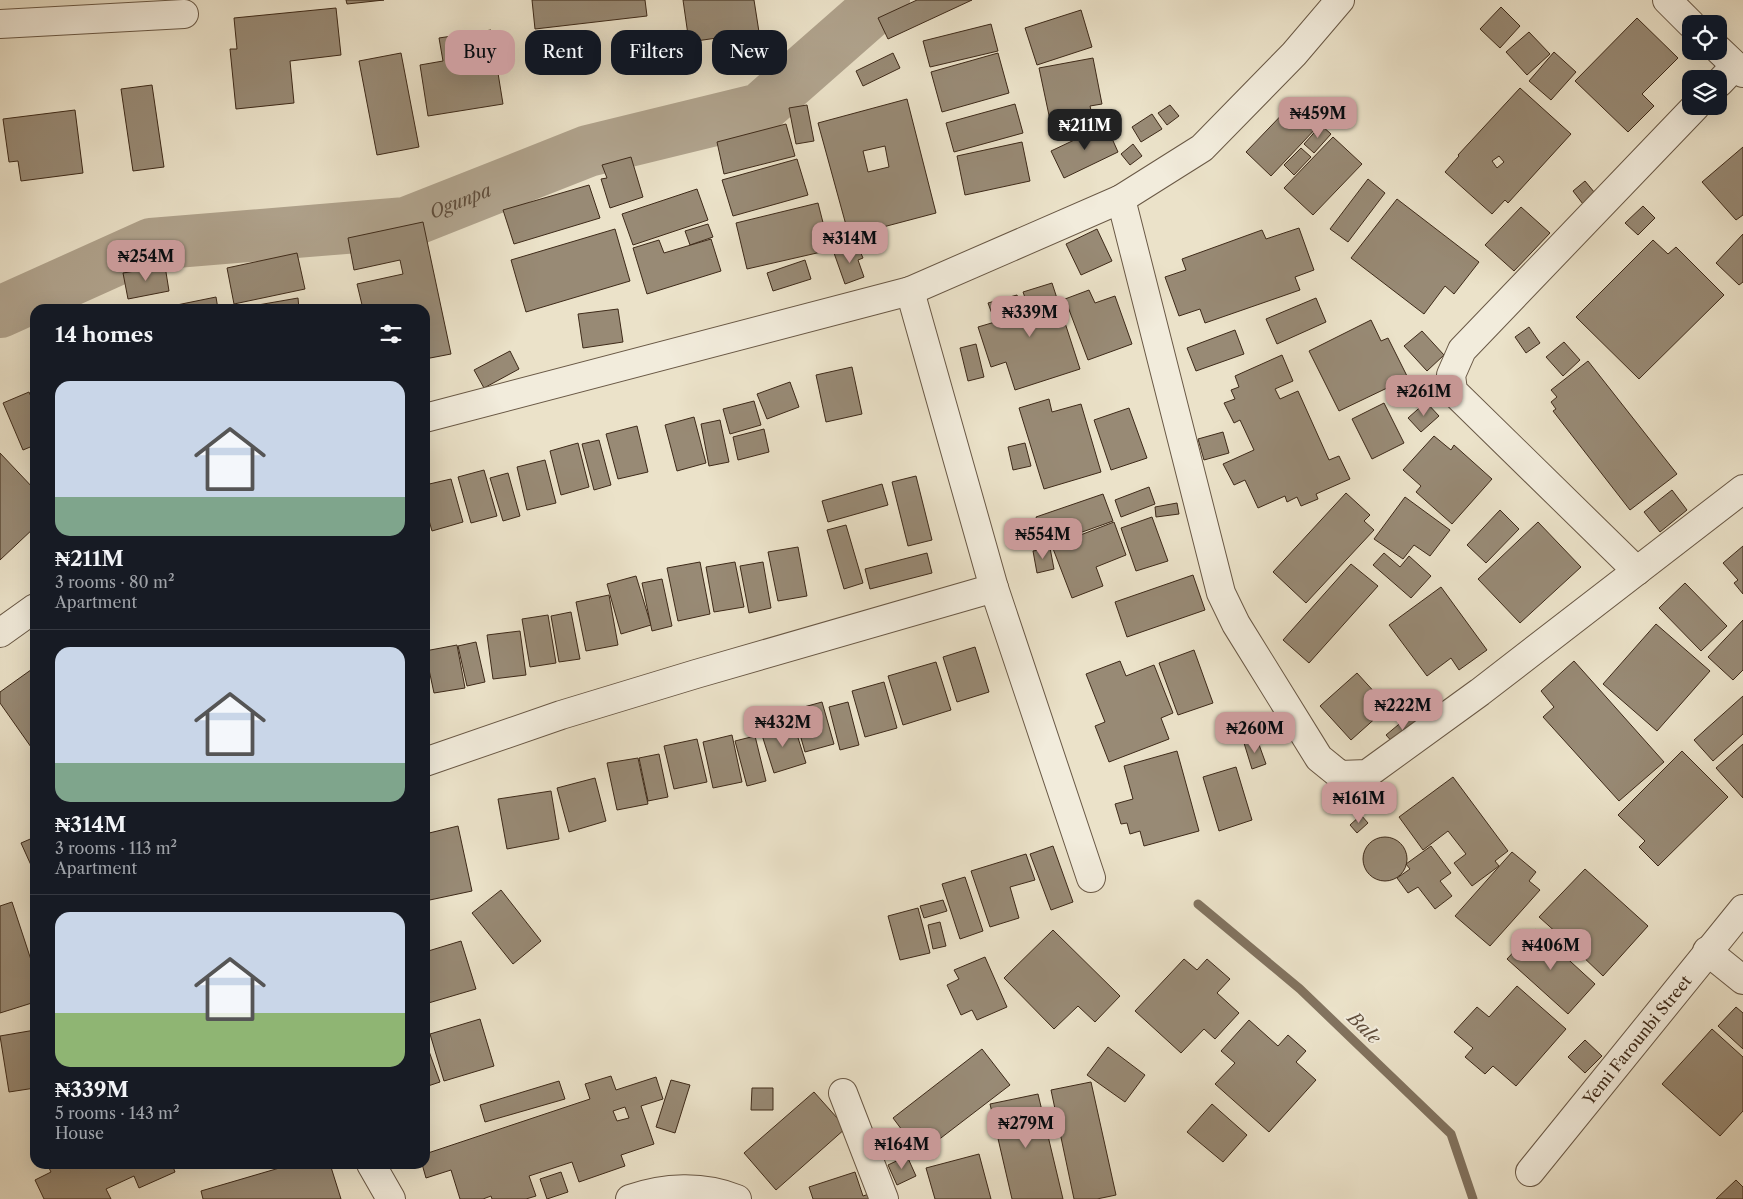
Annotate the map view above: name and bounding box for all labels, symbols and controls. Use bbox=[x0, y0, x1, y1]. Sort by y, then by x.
map controls bbox=[1682, 15, 1727, 115]
button: locate bbox=[1682, 15, 1727, 60]
chip: Buy bbox=[445, 30, 515, 75]
chip: Rent bbox=[525, 30, 601, 75]
chip: Filters bbox=[611, 30, 702, 75]
chip: New bbox=[712, 30, 787, 75]
button: layers bbox=[1682, 70, 1727, 115]
pin: ₦459M bbox=[1283, 96, 1353, 139]
text: ₦459M bbox=[1290, 103, 1346, 123]
pin: ₦211M bbox=[1050, 108, 1120, 151]
text: ₦211M bbox=[1059, 115, 1111, 135]
water label: Ogunpa bbox=[426, 179, 495, 224]
pin: ₦314M bbox=[815, 222, 885, 264]
text: ₦314M bbox=[823, 228, 877, 248]
pin: ₦254M bbox=[111, 240, 181, 282]
text: ₦254M bbox=[118, 246, 174, 266]
pin: ₦339M bbox=[995, 296, 1065, 338]
text: ₦339M bbox=[1002, 302, 1058, 322]
icon: filters bbox=[377, 320, 405, 348]
text: 14 homes bbox=[55, 322, 153, 347]
pin: ₦261M bbox=[1389, 374, 1459, 417]
text: ₦261M bbox=[1397, 381, 1451, 401]
icon: home bbox=[185, 414, 275, 504]
pin: ₦554M bbox=[1008, 518, 1078, 560]
text: ₦554M bbox=[1015, 524, 1071, 544]
text: ₦211M bbox=[55, 546, 124, 571]
text: 3 rooms · 80 m² bbox=[55, 572, 174, 592]
text: Apartment bbox=[55, 592, 137, 612]
icon: home bbox=[185, 679, 275, 769]
pin: ₦222M bbox=[1368, 688, 1438, 731]
text: ₦222M bbox=[1375, 695, 1431, 715]
pin: ₦432M bbox=[748, 706, 818, 748]
text: ₦432M bbox=[755, 712, 811, 732]
pin: ₦260M bbox=[1220, 712, 1290, 754]
text: ₦260M bbox=[1226, 718, 1284, 738]
pin: ₦161M bbox=[1324, 782, 1394, 824]
text: ₦161M bbox=[1333, 788, 1385, 808]
text: ₦314M bbox=[55, 812, 126, 837]
text: 3 rooms · 113 m² bbox=[55, 838, 177, 858]
text: Apartment bbox=[55, 858, 137, 878]
pin: ₦406M bbox=[1516, 928, 1586, 971]
text: ₦406M bbox=[1522, 935, 1580, 955]
icon: home bbox=[185, 944, 275, 1034]
street label: Yemi Farounbi Street bbox=[1578, 971, 1696, 1110]
water label: Bale bbox=[1342, 1006, 1386, 1050]
text: ₦339M bbox=[55, 1077, 129, 1102]
text: 5 rooms · 143 m² bbox=[55, 1103, 179, 1123]
pin: ₦279M bbox=[991, 1106, 1061, 1149]
text: ₦279M bbox=[998, 1113, 1054, 1133]
text: House bbox=[55, 1123, 104, 1143]
pin: ₦164M bbox=[867, 1128, 937, 1170]
text: ₦164M bbox=[875, 1134, 929, 1154]

